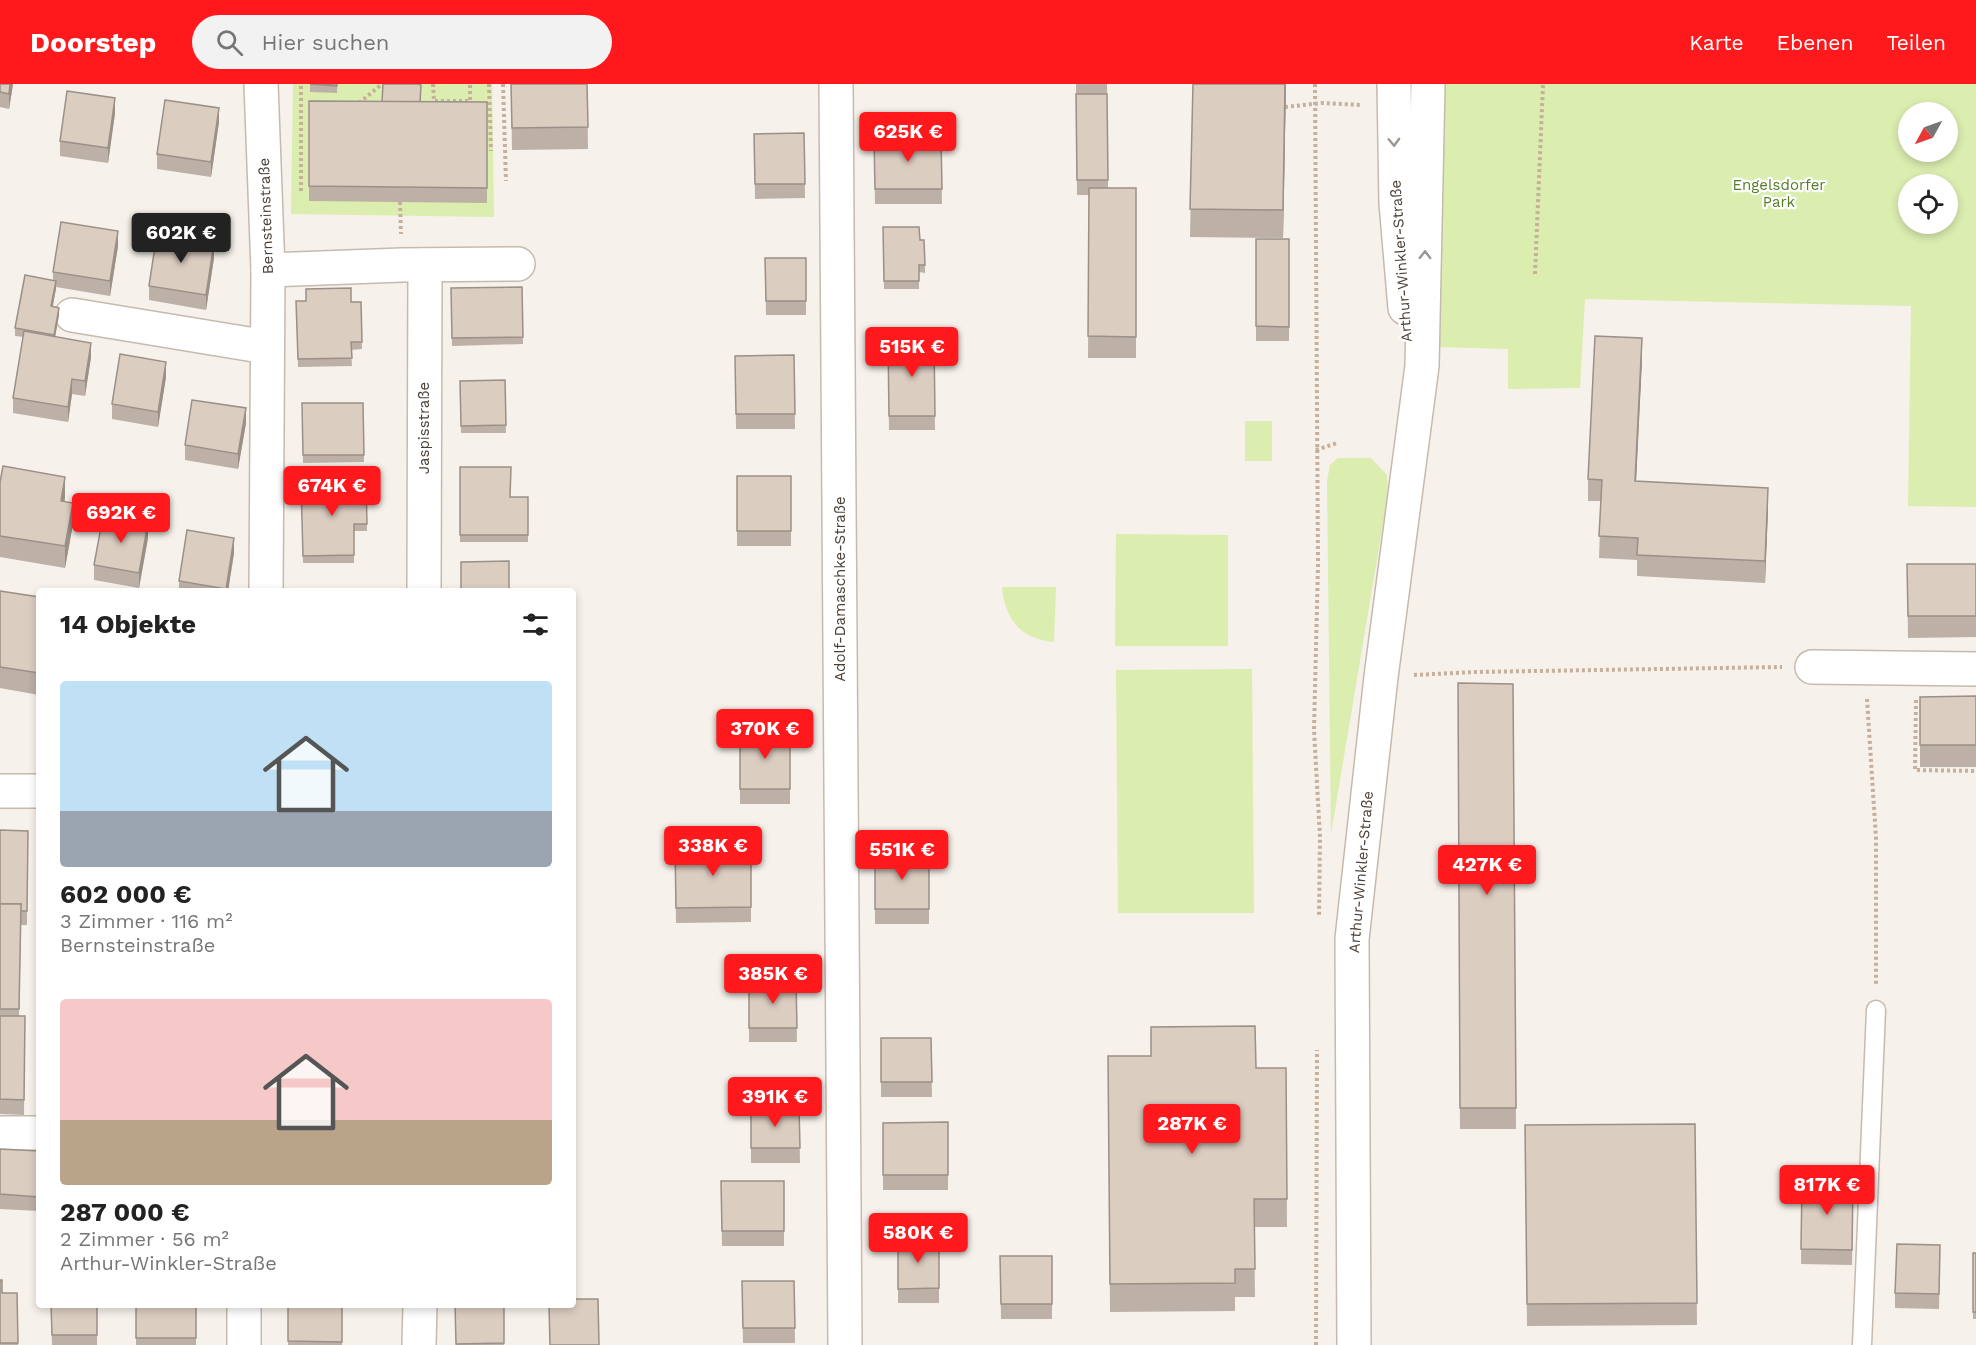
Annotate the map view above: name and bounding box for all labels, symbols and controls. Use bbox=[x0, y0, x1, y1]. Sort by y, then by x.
search box bbox=[192, 15, 612, 69]
text: Doorstep bbox=[30, 26, 156, 59]
icon: search bbox=[213, 26, 246, 59]
text: Hier suchen bbox=[261, 30, 389, 55]
text: Karte bbox=[1689, 30, 1744, 55]
text: Ebenen bbox=[1777, 30, 1853, 55]
text: Teilen bbox=[1886, 30, 1946, 55]
north arrow bbox=[1898, 102, 1958, 162]
map controls bbox=[1898, 102, 1958, 234]
pin: 625K € bbox=[859, 112, 957, 163]
text: 625K € bbox=[873, 119, 943, 143]
one-way arrow bbox=[1388, 138, 1400, 147]
street label: Bernsteinstraße bbox=[255, 157, 277, 275]
button: locate bbox=[1898, 174, 1958, 234]
park label: Engelsdorfer Park bbox=[1733, 176, 1825, 211]
street label: Arthur-Winkler-Straße bbox=[1386, 179, 1416, 343]
pin: 602K € bbox=[132, 213, 230, 264]
text: 602K € bbox=[146, 220, 216, 244]
one-way arrow bbox=[1418, 250, 1431, 259]
pin: 515K € bbox=[863, 327, 961, 378]
text: 515K € bbox=[879, 334, 945, 358]
street label: Jaspisstraße bbox=[415, 382, 433, 474]
pin: 674K € bbox=[283, 466, 381, 517]
text: 674K € bbox=[298, 473, 366, 497]
pin: 692K € bbox=[72, 493, 170, 544]
street label: Adolf-Damaschke-Straße bbox=[831, 496, 849, 682]
text: 692K € bbox=[86, 500, 156, 524]
icon: filters bbox=[519, 608, 552, 641]
text: 14 Objekte bbox=[60, 609, 196, 639]
pin: 370K € bbox=[716, 709, 814, 760]
text: 370K € bbox=[730, 716, 800, 740]
icon: home bbox=[252, 720, 360, 828]
street label: Arthur-Winkler-Straße bbox=[1345, 790, 1377, 954]
pin: 338K € bbox=[664, 826, 762, 877]
pin: 551K € bbox=[853, 830, 951, 881]
text: 338K € bbox=[678, 833, 748, 857]
text: 551K € bbox=[869, 837, 935, 861]
pin: 427K € bbox=[1438, 845, 1536, 896]
text: 427K € bbox=[1452, 852, 1522, 876]
text: 602 000 € bbox=[60, 879, 192, 909]
text: 3 Zimmer · 116 m² bbox=[60, 909, 232, 933]
text: Bernsteinstraße bbox=[60, 933, 215, 957]
pin: 385K € bbox=[724, 954, 822, 1005]
text: 385K € bbox=[738, 961, 808, 985]
icon: home bbox=[252, 1038, 360, 1146]
pin: 391K € bbox=[726, 1077, 824, 1128]
text: 391K € bbox=[742, 1084, 808, 1108]
pin: 287K € bbox=[1143, 1104, 1241, 1155]
text: 287K € bbox=[1157, 1111, 1227, 1135]
pin: 817K € bbox=[1778, 1165, 1876, 1216]
text: 817K € bbox=[1794, 1172, 1860, 1196]
text: 287 000 € bbox=[60, 1197, 189, 1227]
pin: 580K € bbox=[869, 1213, 967, 1264]
text: 580K € bbox=[883, 1220, 953, 1244]
text: 2 Zimmer · 56 m² bbox=[60, 1227, 229, 1251]
text: Arthur-Winkler-Straße bbox=[60, 1251, 277, 1275]

